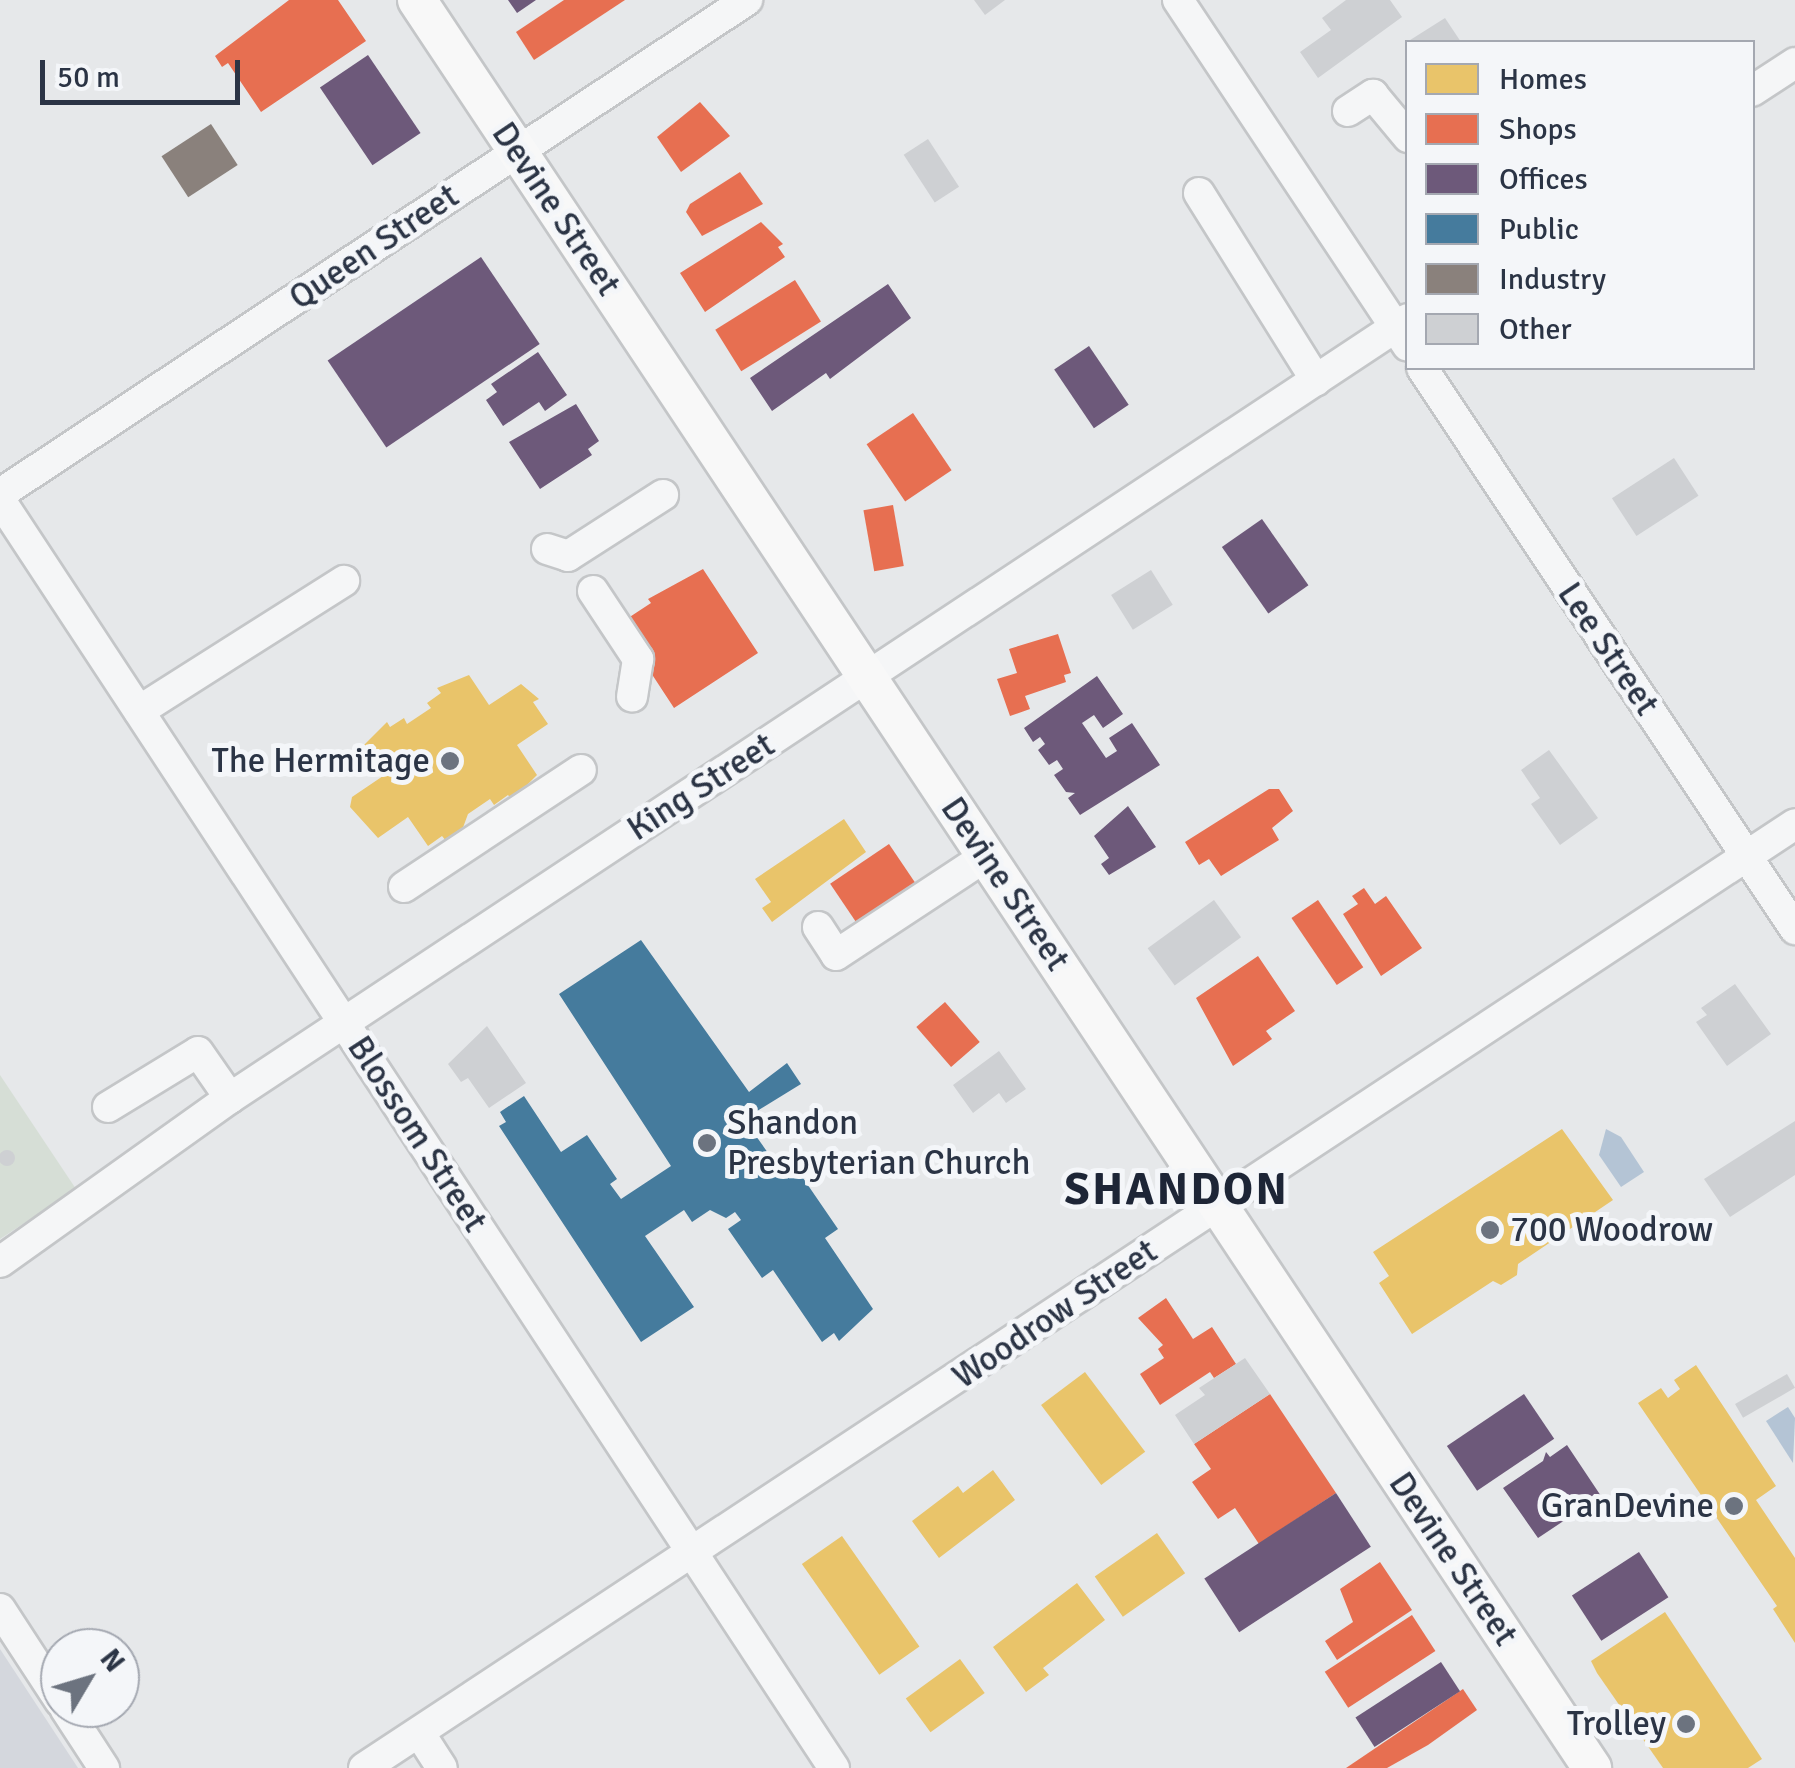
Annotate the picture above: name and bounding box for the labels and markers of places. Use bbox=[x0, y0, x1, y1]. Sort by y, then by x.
place label: The Hermitage bbox=[211, 740, 430, 782]
marker: The Hermitage bbox=[439, 750, 461, 772]
place label: Shandon Presbyterian Church bbox=[727, 1102, 1031, 1184]
marker: Shandon Presbyterian Church bbox=[696, 1132, 718, 1154]
place label: 700 Woodrow bbox=[1510, 1209, 1713, 1251]
marker: 700 Woodrow bbox=[1479, 1219, 1501, 1241]
place label: GranDevine bbox=[1541, 1485, 1714, 1527]
marker: GranDevine bbox=[1723, 1495, 1745, 1517]
place label: Trolley bbox=[1567, 1703, 1666, 1745]
marker: Trolley bbox=[1675, 1713, 1697, 1735]

